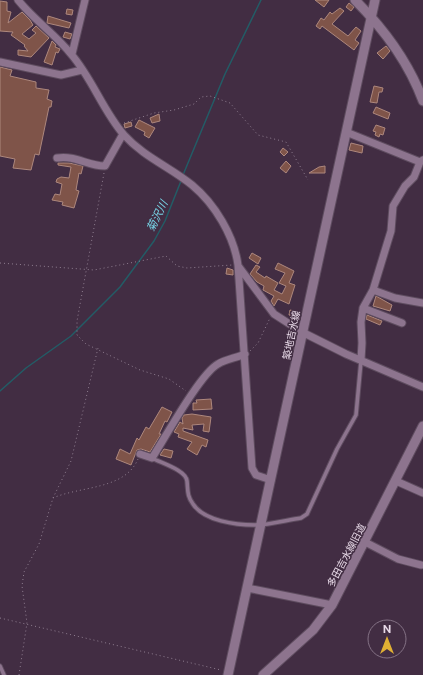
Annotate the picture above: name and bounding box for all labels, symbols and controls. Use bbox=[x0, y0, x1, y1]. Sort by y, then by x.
water label: 菊沢川 bbox=[144, 198, 170, 233]
street label: 築地吉水線 bbox=[280, 309, 302, 361]
street label: 多田吉水線旧道 bbox=[324, 521, 368, 589]
north arrow bbox=[367, 619, 407, 659]
text: N bbox=[383, 623, 391, 635]

